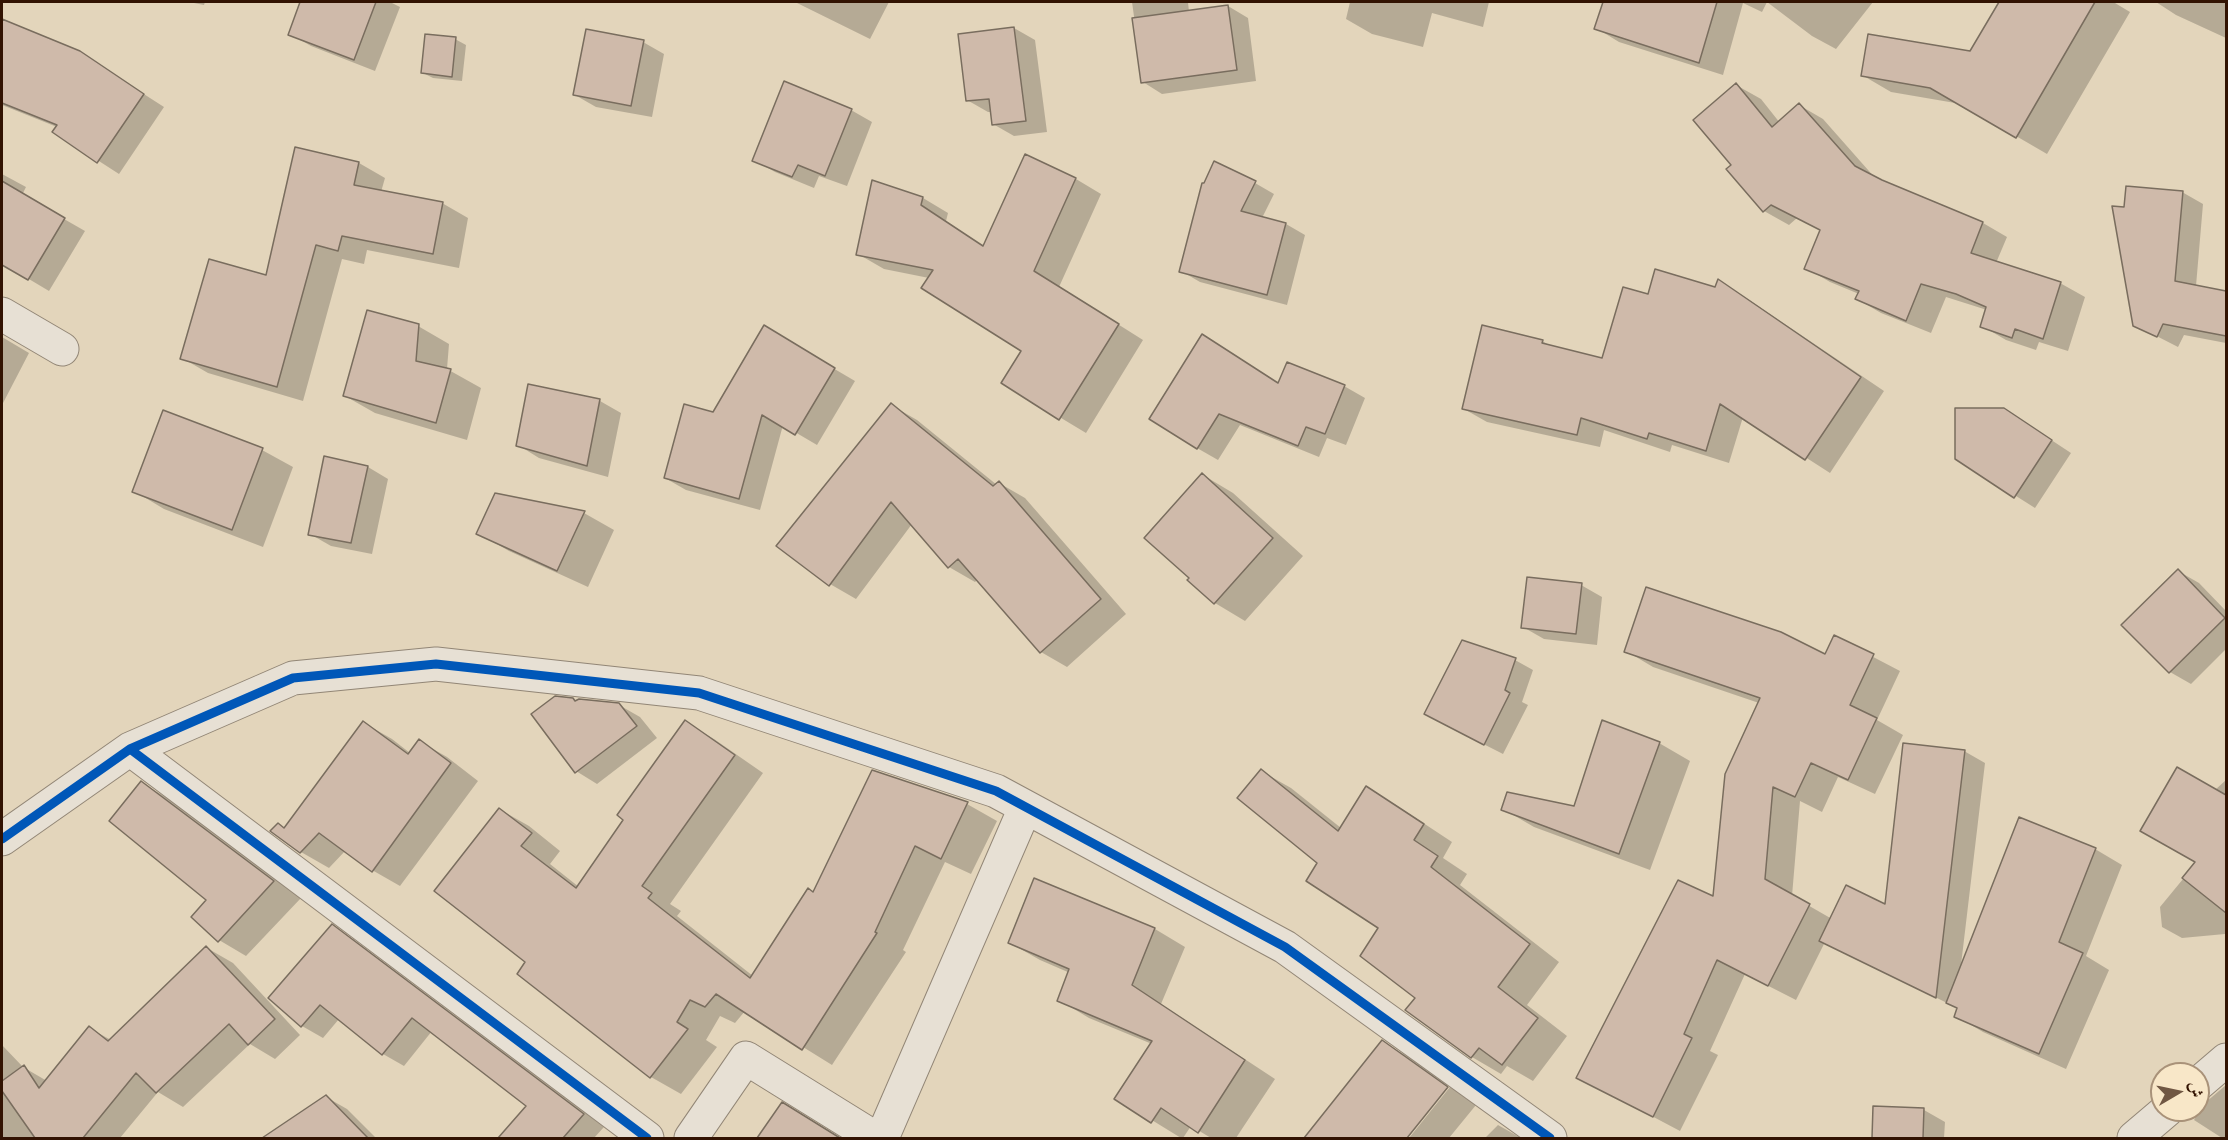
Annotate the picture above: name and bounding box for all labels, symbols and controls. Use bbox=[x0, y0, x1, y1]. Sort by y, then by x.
north arrow bbox=[2150, 1062, 2210, 1122]
text: ش bbox=[2185, 1080, 2207, 1099]

